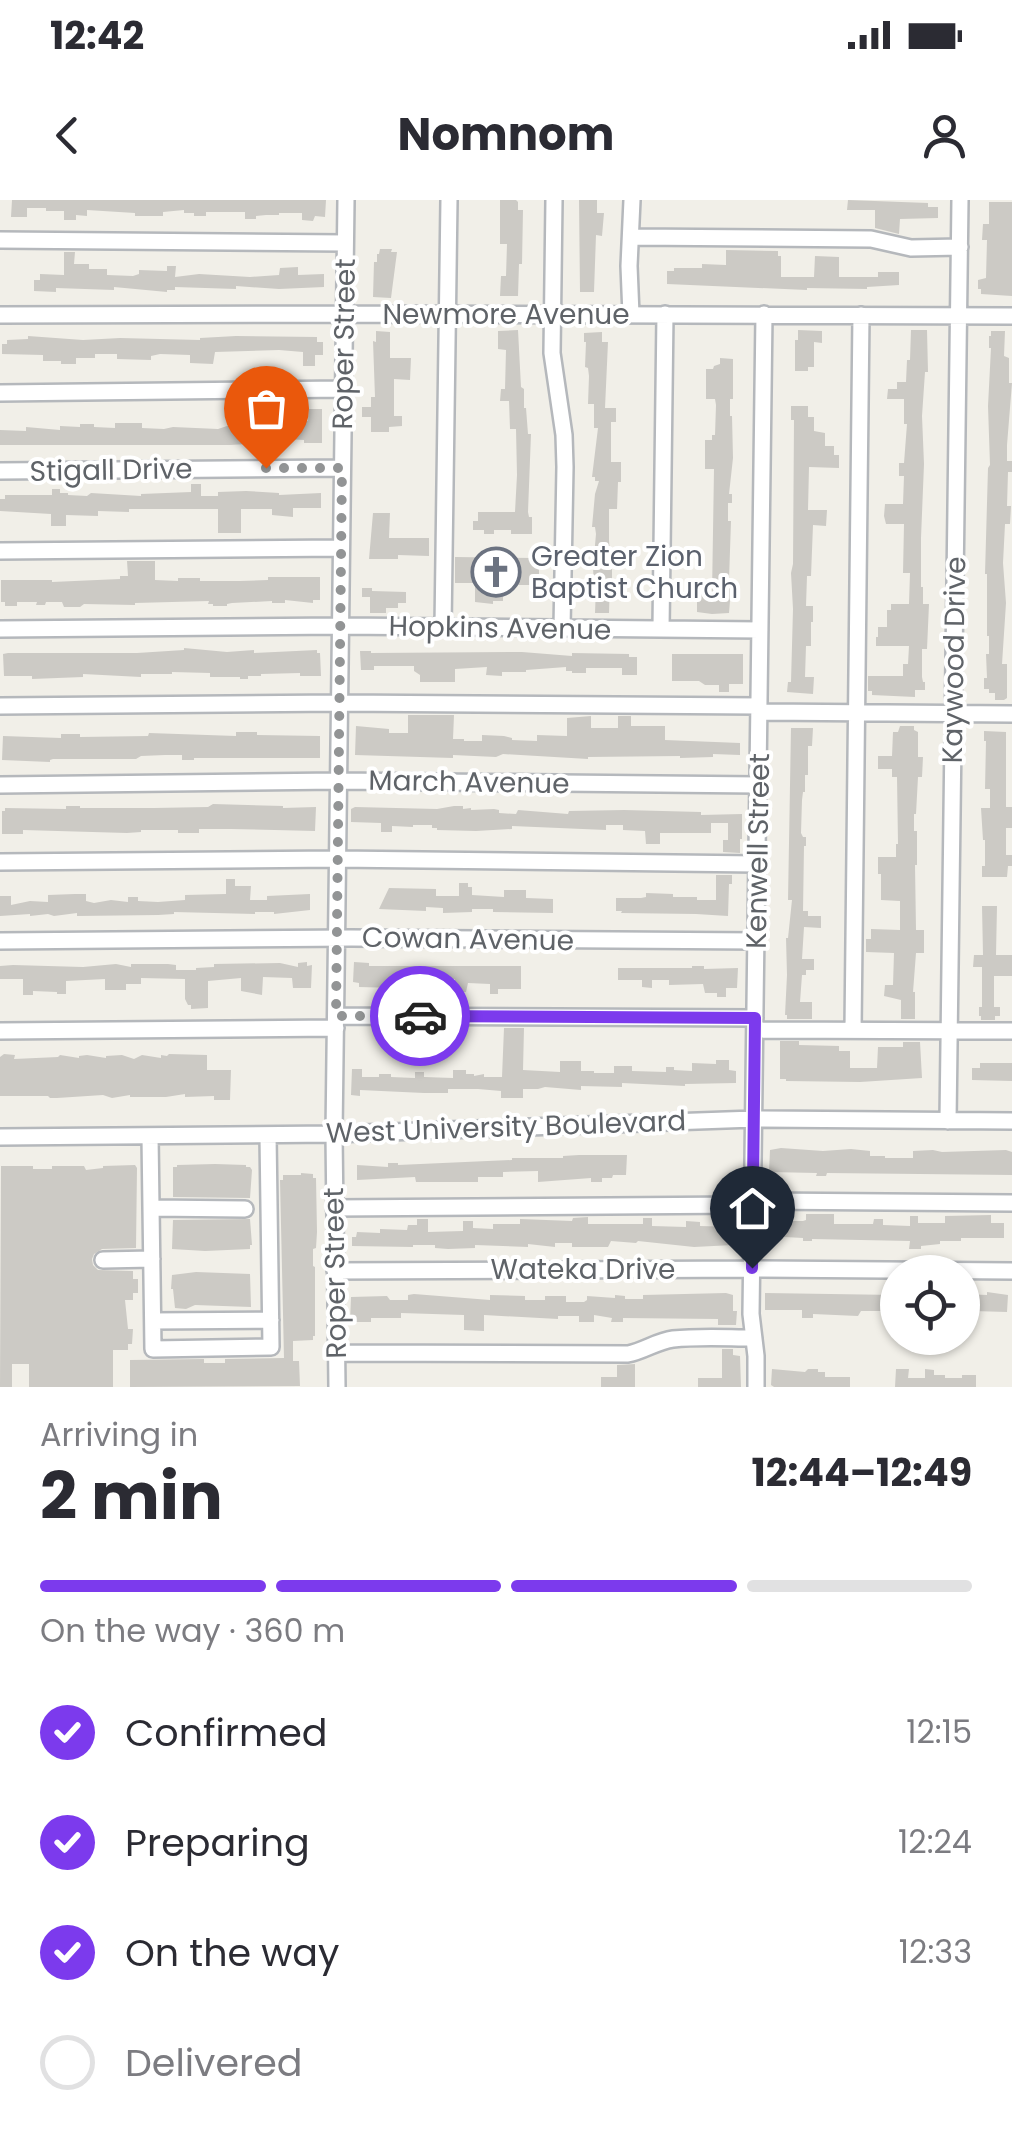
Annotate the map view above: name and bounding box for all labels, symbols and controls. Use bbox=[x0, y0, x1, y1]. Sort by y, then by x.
text: 12:42 bbox=[50, 9, 144, 62]
text: Nomnom bbox=[398, 103, 614, 166]
icon: back bbox=[40, 108, 95, 163]
icon: person bbox=[917, 108, 972, 163]
street label: Roper Street bbox=[323, 258, 365, 430]
street label: Newmore Avenue bbox=[382, 295, 630, 334]
pin bbox=[224, 366, 309, 469]
icon: bag bbox=[239, 381, 294, 436]
street label: Stigall Drive bbox=[29, 449, 193, 491]
place label: Greater Zion Baptist Church bbox=[531, 537, 738, 608]
church icon: Greater Zion Baptist Church bbox=[470, 546, 522, 598]
street label: Kaywood Drive bbox=[933, 556, 975, 764]
street label: Hopkins Avenue bbox=[388, 607, 612, 649]
street label: Kenwell Street bbox=[737, 753, 779, 949]
street label: March Avenue bbox=[368, 761, 570, 803]
street label: Cowan Avenue bbox=[362, 918, 574, 960]
courier bbox=[370, 966, 470, 1066]
icon: car bbox=[393, 989, 448, 1044]
street label: West University Boulevard bbox=[325, 1101, 687, 1153]
pin bbox=[710, 1166, 795, 1269]
icon: home bbox=[725, 1181, 780, 1236]
street label: Roper Street bbox=[314, 1187, 356, 1359]
street label: Wateka Drive bbox=[491, 1250, 675, 1289]
map controls bbox=[880, 1255, 980, 1355]
button: locate bbox=[880, 1255, 980, 1355]
text: Arriving in bbox=[40, 1412, 198, 1457]
text: 12:44–12:49 bbox=[751, 1446, 972, 1499]
text: 2 min bbox=[40, 1451, 223, 1542]
text: On the way · 360 m bbox=[40, 1608, 345, 1653]
icon: check bbox=[40, 1705, 95, 1760]
text: Confirmed bbox=[125, 1706, 327, 1759]
text: 12:15 bbox=[906, 1709, 972, 1754]
icon: check bbox=[40, 1815, 95, 1870]
text: Preparing bbox=[125, 1816, 310, 1869]
text: 12:24 bbox=[898, 1819, 972, 1864]
icon: check bbox=[40, 1925, 95, 1980]
text: On the way bbox=[125, 1926, 339, 1979]
text: 12:33 bbox=[899, 1929, 972, 1974]
text: Delivered bbox=[125, 2036, 302, 2089]

